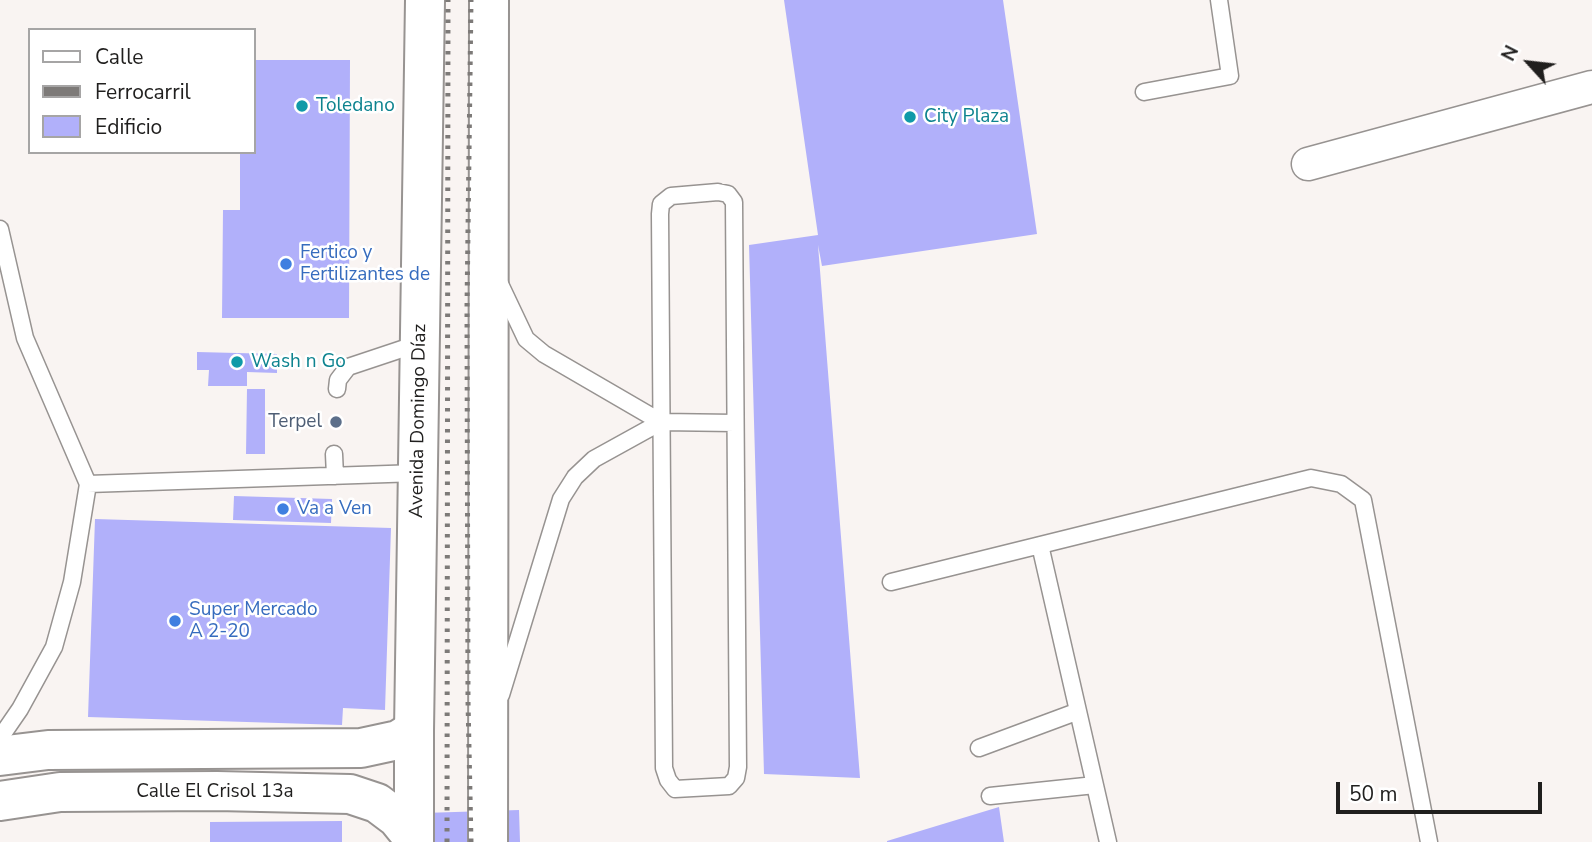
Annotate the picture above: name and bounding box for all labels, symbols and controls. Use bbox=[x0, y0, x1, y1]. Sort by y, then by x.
legend bbox=[28, 28, 256, 154]
north arrow bbox=[1494, 28, 1564, 98]
text: N bbox=[1495, 41, 1525, 66]
text: Calle bbox=[95, 43, 143, 71]
text: Ferrocarril bbox=[95, 78, 191, 106]
place label: Toledano bbox=[316, 95, 395, 117]
marker: Toledano bbox=[294, 98, 310, 114]
place label: City Plaza bbox=[924, 106, 1009, 128]
marker: City Plaza bbox=[902, 109, 918, 125]
text: Edificio bbox=[95, 113, 162, 141]
place label: Fertico y Fertilizantes de bbox=[300, 242, 430, 286]
marker: Fertico y Fertilizantes de bbox=[278, 256, 294, 272]
street label: Avenida Domingo Díaz bbox=[406, 324, 432, 518]
place label: Wash n Go bbox=[251, 351, 346, 373]
marker: Wash n Go bbox=[229, 354, 245, 370]
place label: Terpel bbox=[268, 411, 322, 433]
marker: Terpel bbox=[328, 414, 344, 430]
place label: Va a Ven bbox=[297, 498, 372, 520]
marker: Va a Ven bbox=[275, 501, 291, 517]
place label: Super Mercado A 2-20 bbox=[189, 599, 318, 643]
marker: Super Mercado A 2-20 bbox=[167, 613, 183, 629]
scale bar bbox=[1340, 768, 1546, 812]
text: 50 m bbox=[1349, 780, 1398, 808]
street label: Calle El Crisol 13a bbox=[136, 781, 294, 803]

